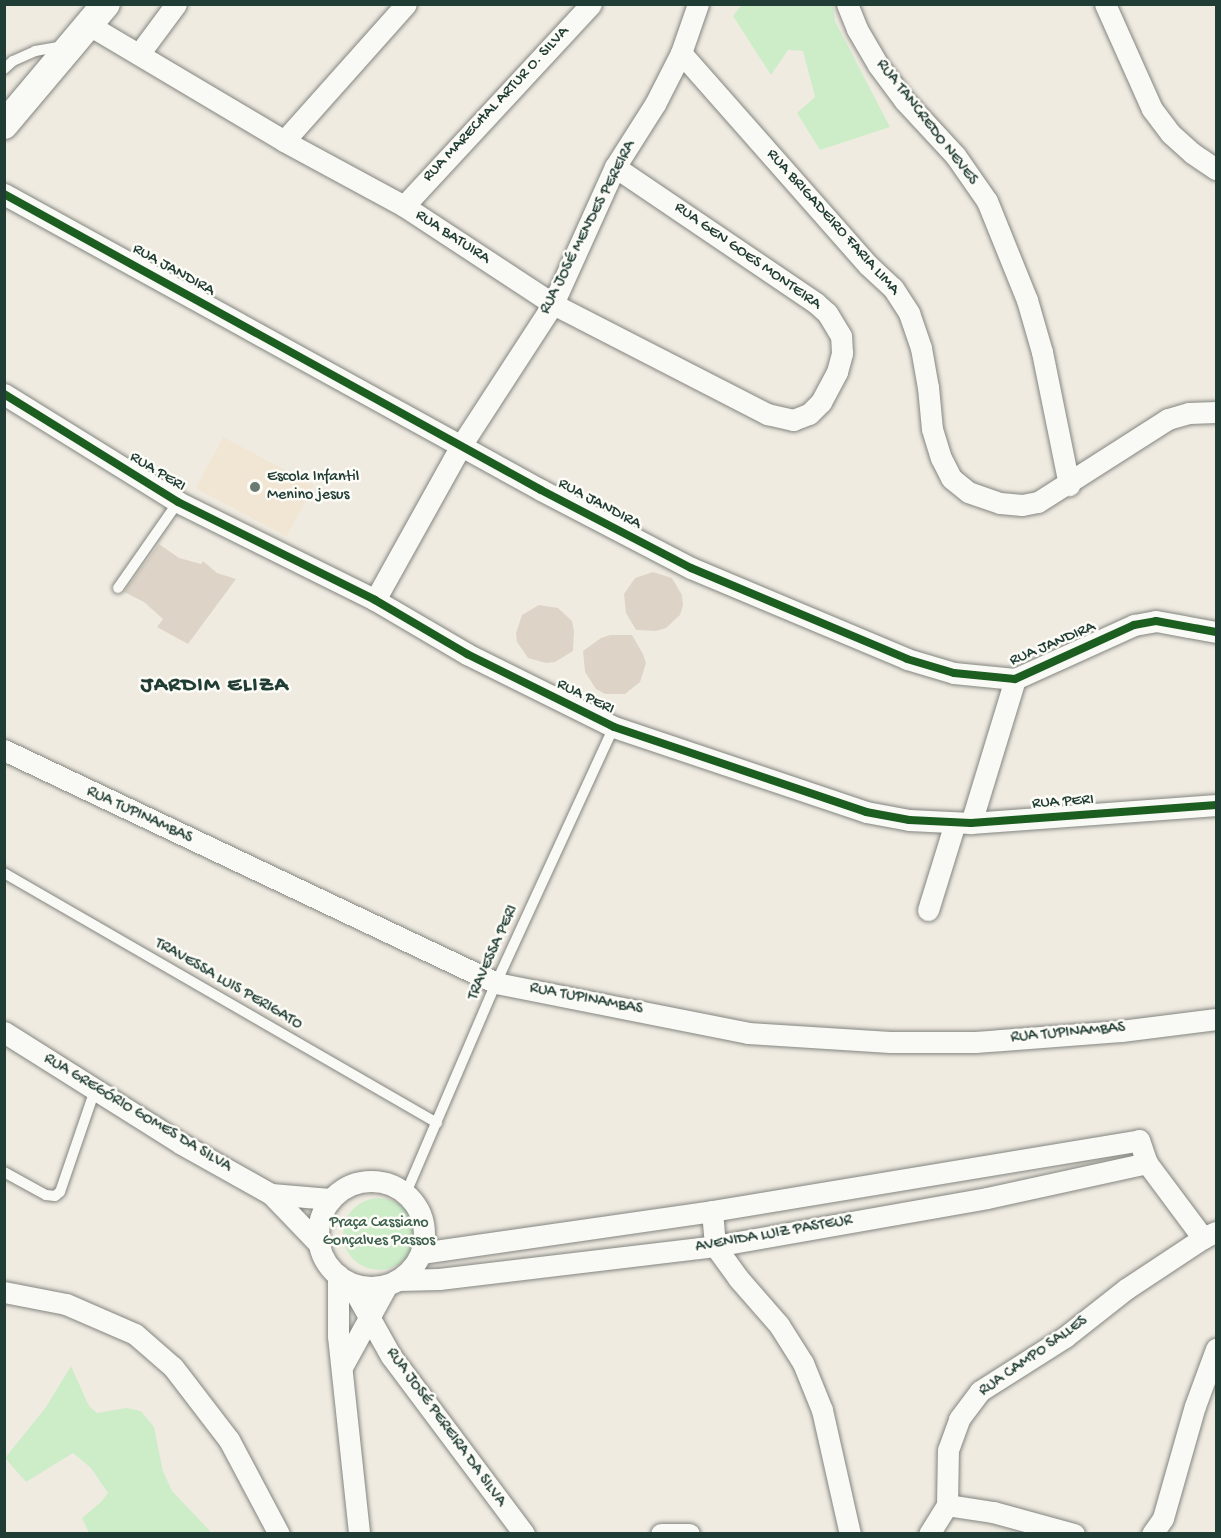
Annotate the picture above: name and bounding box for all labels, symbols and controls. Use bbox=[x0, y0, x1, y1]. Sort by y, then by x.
street label: RUA MARECHAL ARTUR O. SILVA bbox=[420, 23, 574, 187]
street label: RUA TANCREDO NEVES bbox=[871, 56, 981, 190]
street label: RUA JOSÉ MENDES PEREIRA bbox=[537, 138, 641, 318]
street label: RUA BRIGADEIRO FARIA LIMA bbox=[761, 146, 903, 300]
street label: RUA GEN GOES MONTEIRA bbox=[670, 199, 824, 315]
street label: RUA BATUIRA bbox=[411, 207, 493, 269]
street label: RUA JANDIRA bbox=[128, 240, 218, 302]
street label: RUA PERI bbox=[126, 449, 188, 497]
place label: Escola Infantil Menino jesus bbox=[267, 468, 359, 506]
street label: RUA JANDIRA bbox=[554, 475, 644, 535]
marker: Escola Infantil Menino jesus bbox=[248, 480, 262, 494]
street label: RUA JANDIRA bbox=[1007, 618, 1099, 672]
district label: JARDIM ELIZA bbox=[141, 674, 289, 700]
street label: RUA PERI bbox=[553, 676, 617, 720]
street label: RUA TUPINAMBAS bbox=[83, 783, 195, 849]
street label: RUA PERI bbox=[1031, 791, 1095, 815]
street label: TRAVESSA PERI bbox=[464, 903, 524, 1003]
street label: TRAVESSA LUIS PERIGATO bbox=[151, 935, 305, 1035]
street label: RUA TUPINAMBAS bbox=[528, 980, 644, 1020]
street label: RUA TUPINAMBAS bbox=[1010, 1019, 1126, 1049]
street label: RUA GREGÓRIO GOMES DA SILVA bbox=[40, 1050, 234, 1178]
street label: AVENIDA LUIZ PASTEUR bbox=[694, 1212, 854, 1258]
park label: Praça Cassiano Gonçalves Passos bbox=[323, 1214, 435, 1252]
street label: RUA CAMPO SALLES bbox=[976, 1312, 1092, 1402]
street label: RUA JOSÉ PEREIRA DA SILVA bbox=[381, 1345, 509, 1511]

